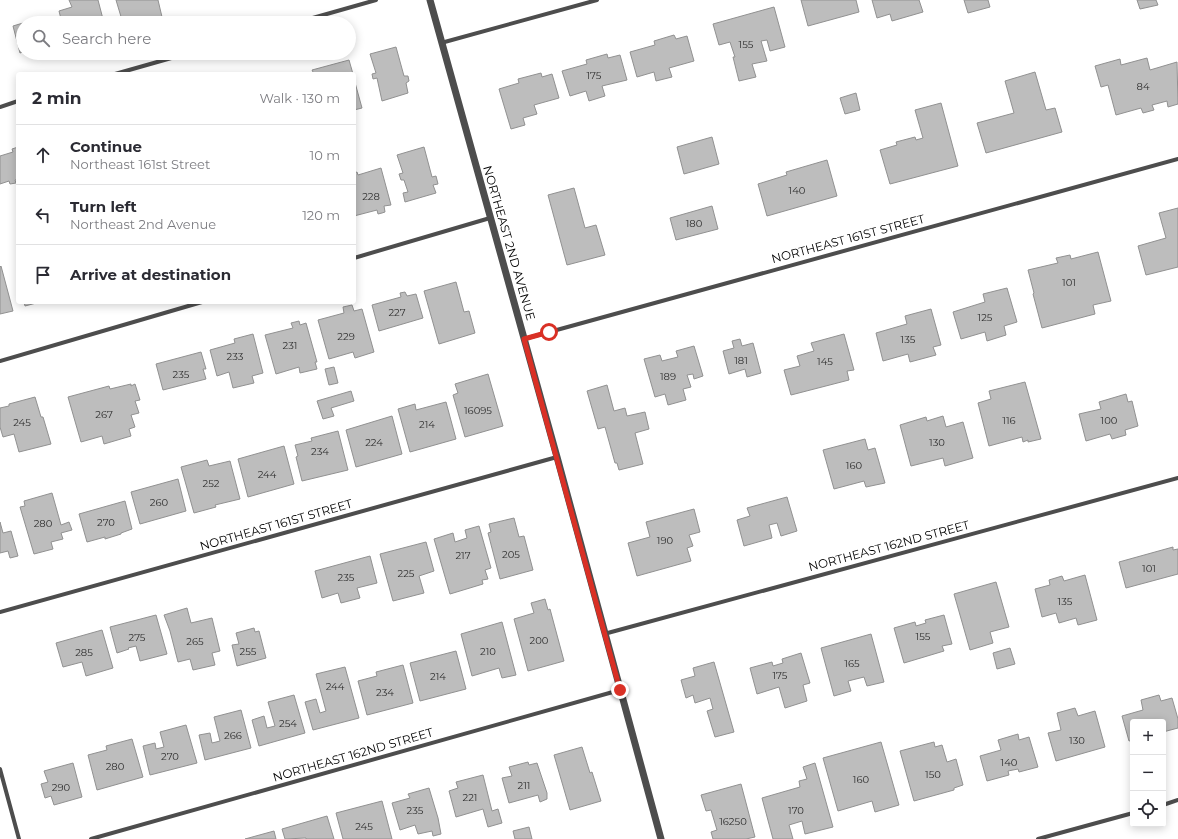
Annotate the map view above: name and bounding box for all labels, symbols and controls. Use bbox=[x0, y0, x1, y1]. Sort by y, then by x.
search box bbox=[16, 16, 356, 60]
icon: search bbox=[30, 27, 52, 49]
text: Search here bbox=[62, 29, 151, 48]
house number: 155 bbox=[739, 38, 754, 51]
house number: 175 bbox=[587, 69, 602, 82]
house number: 84 bbox=[1137, 80, 1150, 93]
text: 2 min bbox=[32, 88, 82, 108]
text: Walk · 130 m bbox=[259, 90, 340, 106]
text: Continue bbox=[70, 137, 142, 156]
icon: ahead bbox=[32, 144, 54, 166]
text: 10 m bbox=[310, 147, 340, 163]
text: Northeast 161st Street bbox=[70, 156, 210, 172]
street label: NORTHEAST 2ND AVENUE bbox=[480, 164, 539, 322]
house number: 140 bbox=[789, 184, 806, 197]
house number: 228 bbox=[362, 190, 380, 203]
text: Turn left bbox=[70, 197, 137, 216]
icon: left bbox=[32, 204, 54, 226]
text: 120 m bbox=[302, 207, 340, 223]
street label: NORTHEAST 161ST STREET bbox=[770, 211, 926, 266]
text: Northeast 2nd Avenue bbox=[70, 216, 216, 232]
house number: 180 bbox=[686, 217, 703, 230]
icon: arrive bbox=[32, 264, 54, 286]
text: Arrive at destination bbox=[70, 265, 231, 284]
house number: 101 bbox=[1062, 276, 1076, 289]
house number: 227 bbox=[388, 306, 406, 319]
house number: 125 bbox=[978, 311, 993, 324]
route start bbox=[540, 323, 558, 341]
house number: 229 bbox=[337, 330, 355, 343]
house number: 135 bbox=[901, 333, 916, 346]
house number: 231 bbox=[283, 339, 297, 352]
house number: 233 bbox=[227, 350, 244, 363]
house number: 181 bbox=[734, 354, 748, 367]
house number: 145 bbox=[817, 355, 833, 368]
house number: 235 bbox=[173, 368, 190, 381]
house number: 189 bbox=[660, 370, 676, 383]
house number: 16095 bbox=[464, 404, 492, 417]
house number: 267 bbox=[95, 408, 113, 421]
house number: 116 bbox=[1002, 414, 1016, 427]
house number: 100 bbox=[1101, 414, 1118, 427]
house number: 245 bbox=[13, 416, 31, 429]
house number: 214 bbox=[419, 418, 435, 431]
house number: 224 bbox=[365, 436, 383, 449]
house number: 130 bbox=[929, 436, 945, 449]
house number: 234 bbox=[311, 445, 329, 458]
house number: 160 bbox=[846, 459, 863, 472]
house number: 244 bbox=[258, 468, 277, 481]
house number: 252 bbox=[203, 477, 220, 490]
house number: 260 bbox=[150, 496, 169, 509]
street label: NORTHEAST 161ST STREET bbox=[198, 496, 354, 554]
house number: 270 bbox=[97, 516, 115, 529]
house number: 280 bbox=[34, 517, 53, 530]
street label: NORTHEAST 162ND STREET bbox=[807, 517, 971, 574]
house number: 190 bbox=[657, 534, 674, 547]
house number: 205 bbox=[502, 548, 520, 561]
house number: 217 bbox=[455, 549, 471, 562]
house number: 101 bbox=[1142, 562, 1156, 575]
house number: 225 bbox=[397, 567, 415, 580]
house number: 235 bbox=[338, 571, 355, 584]
house number: 135 bbox=[1058, 595, 1073, 608]
house number: 155 bbox=[916, 630, 931, 643]
house number: 275 bbox=[128, 631, 146, 644]
house number: 200 bbox=[530, 634, 549, 647]
house number: 265 bbox=[186, 635, 204, 648]
house number: 255 bbox=[240, 645, 257, 658]
house number: 210 bbox=[480, 645, 496, 658]
house number: 285 bbox=[75, 646, 93, 659]
house number: 165 bbox=[844, 657, 860, 670]
house number: 175 bbox=[773, 669, 788, 682]
house number: 214 bbox=[430, 670, 446, 683]
house number: 244 bbox=[326, 680, 345, 693]
route end bbox=[611, 681, 629, 699]
house number: 234 bbox=[376, 686, 394, 699]
house number: 254 bbox=[279, 717, 297, 730]
map controls bbox=[1130, 719, 1166, 827]
button: + bbox=[1130, 719, 1166, 755]
street label: NORTHEAST 162ND STREET bbox=[271, 724, 435, 785]
house number: 266 bbox=[224, 729, 242, 742]
house number: 130 bbox=[1069, 734, 1085, 747]
house number: 270 bbox=[161, 750, 179, 763]
button: − bbox=[1130, 755, 1166, 791]
house number: 140 bbox=[1001, 756, 1018, 769]
house number: 280 bbox=[106, 760, 125, 773]
house number: 150 bbox=[925, 768, 941, 781]
house number: 160 bbox=[853, 773, 870, 786]
house number: 211 bbox=[518, 779, 530, 792]
house number: 290 bbox=[52, 781, 71, 794]
house number: 221 bbox=[463, 791, 477, 804]
button: locate bbox=[1130, 791, 1166, 827]
house number: 235 bbox=[407, 804, 424, 817]
house number: 170 bbox=[788, 804, 804, 817]
house number: 16250 bbox=[719, 815, 747, 828]
house number: 245 bbox=[355, 820, 373, 833]

